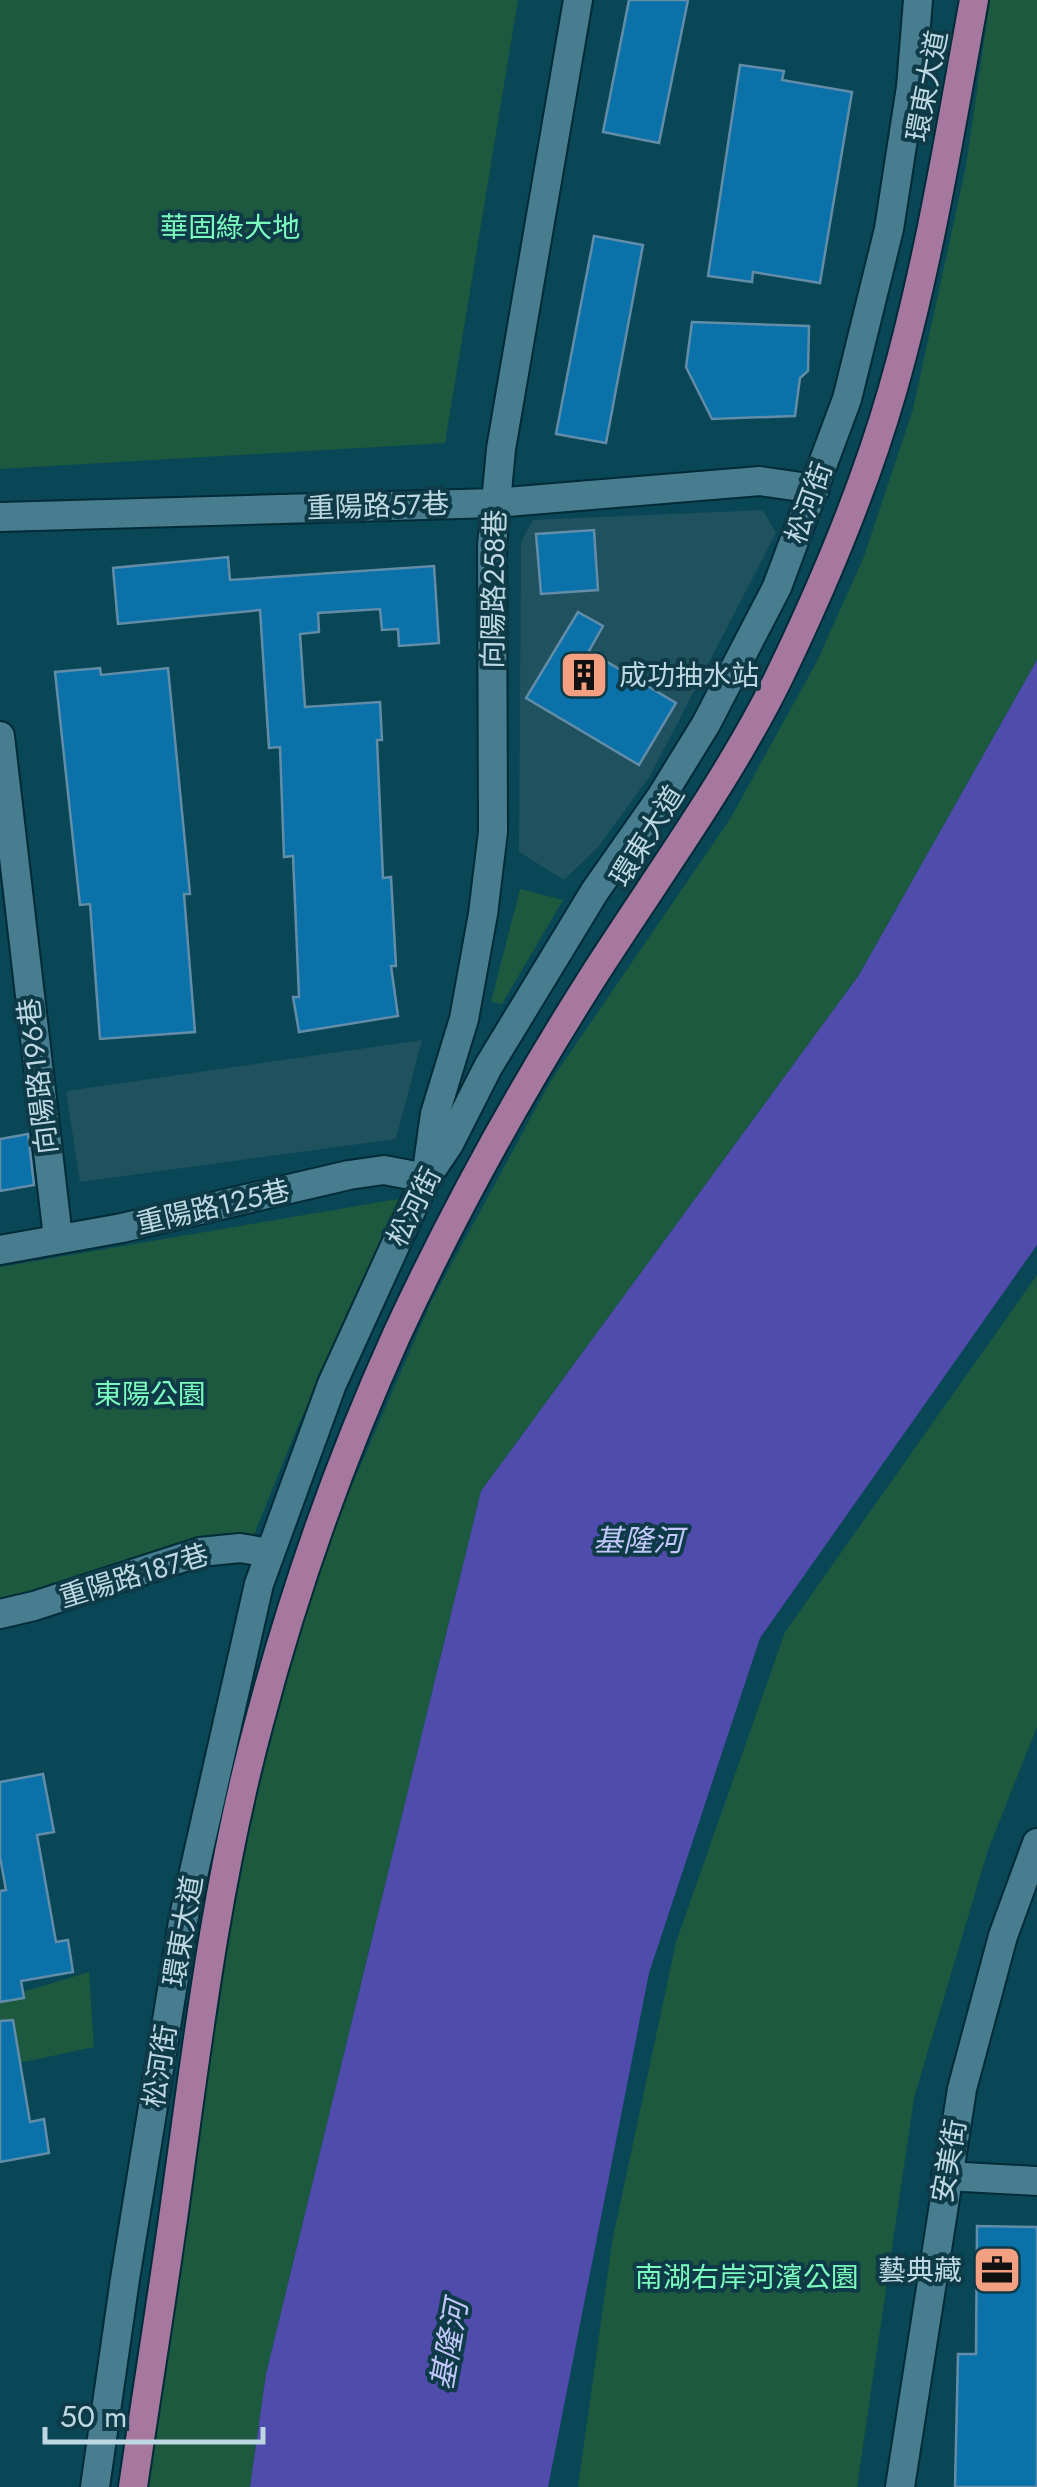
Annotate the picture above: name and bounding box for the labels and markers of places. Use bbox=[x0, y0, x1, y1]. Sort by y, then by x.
building icon: 成功抽水站 bbox=[558, 649, 610, 701]
place label: 成功抽水站 bbox=[619, 655, 759, 696]
office icon: 藝典藏 bbox=[971, 2244, 1023, 2296]
place label: 藝典藏 bbox=[878, 2250, 962, 2291]

